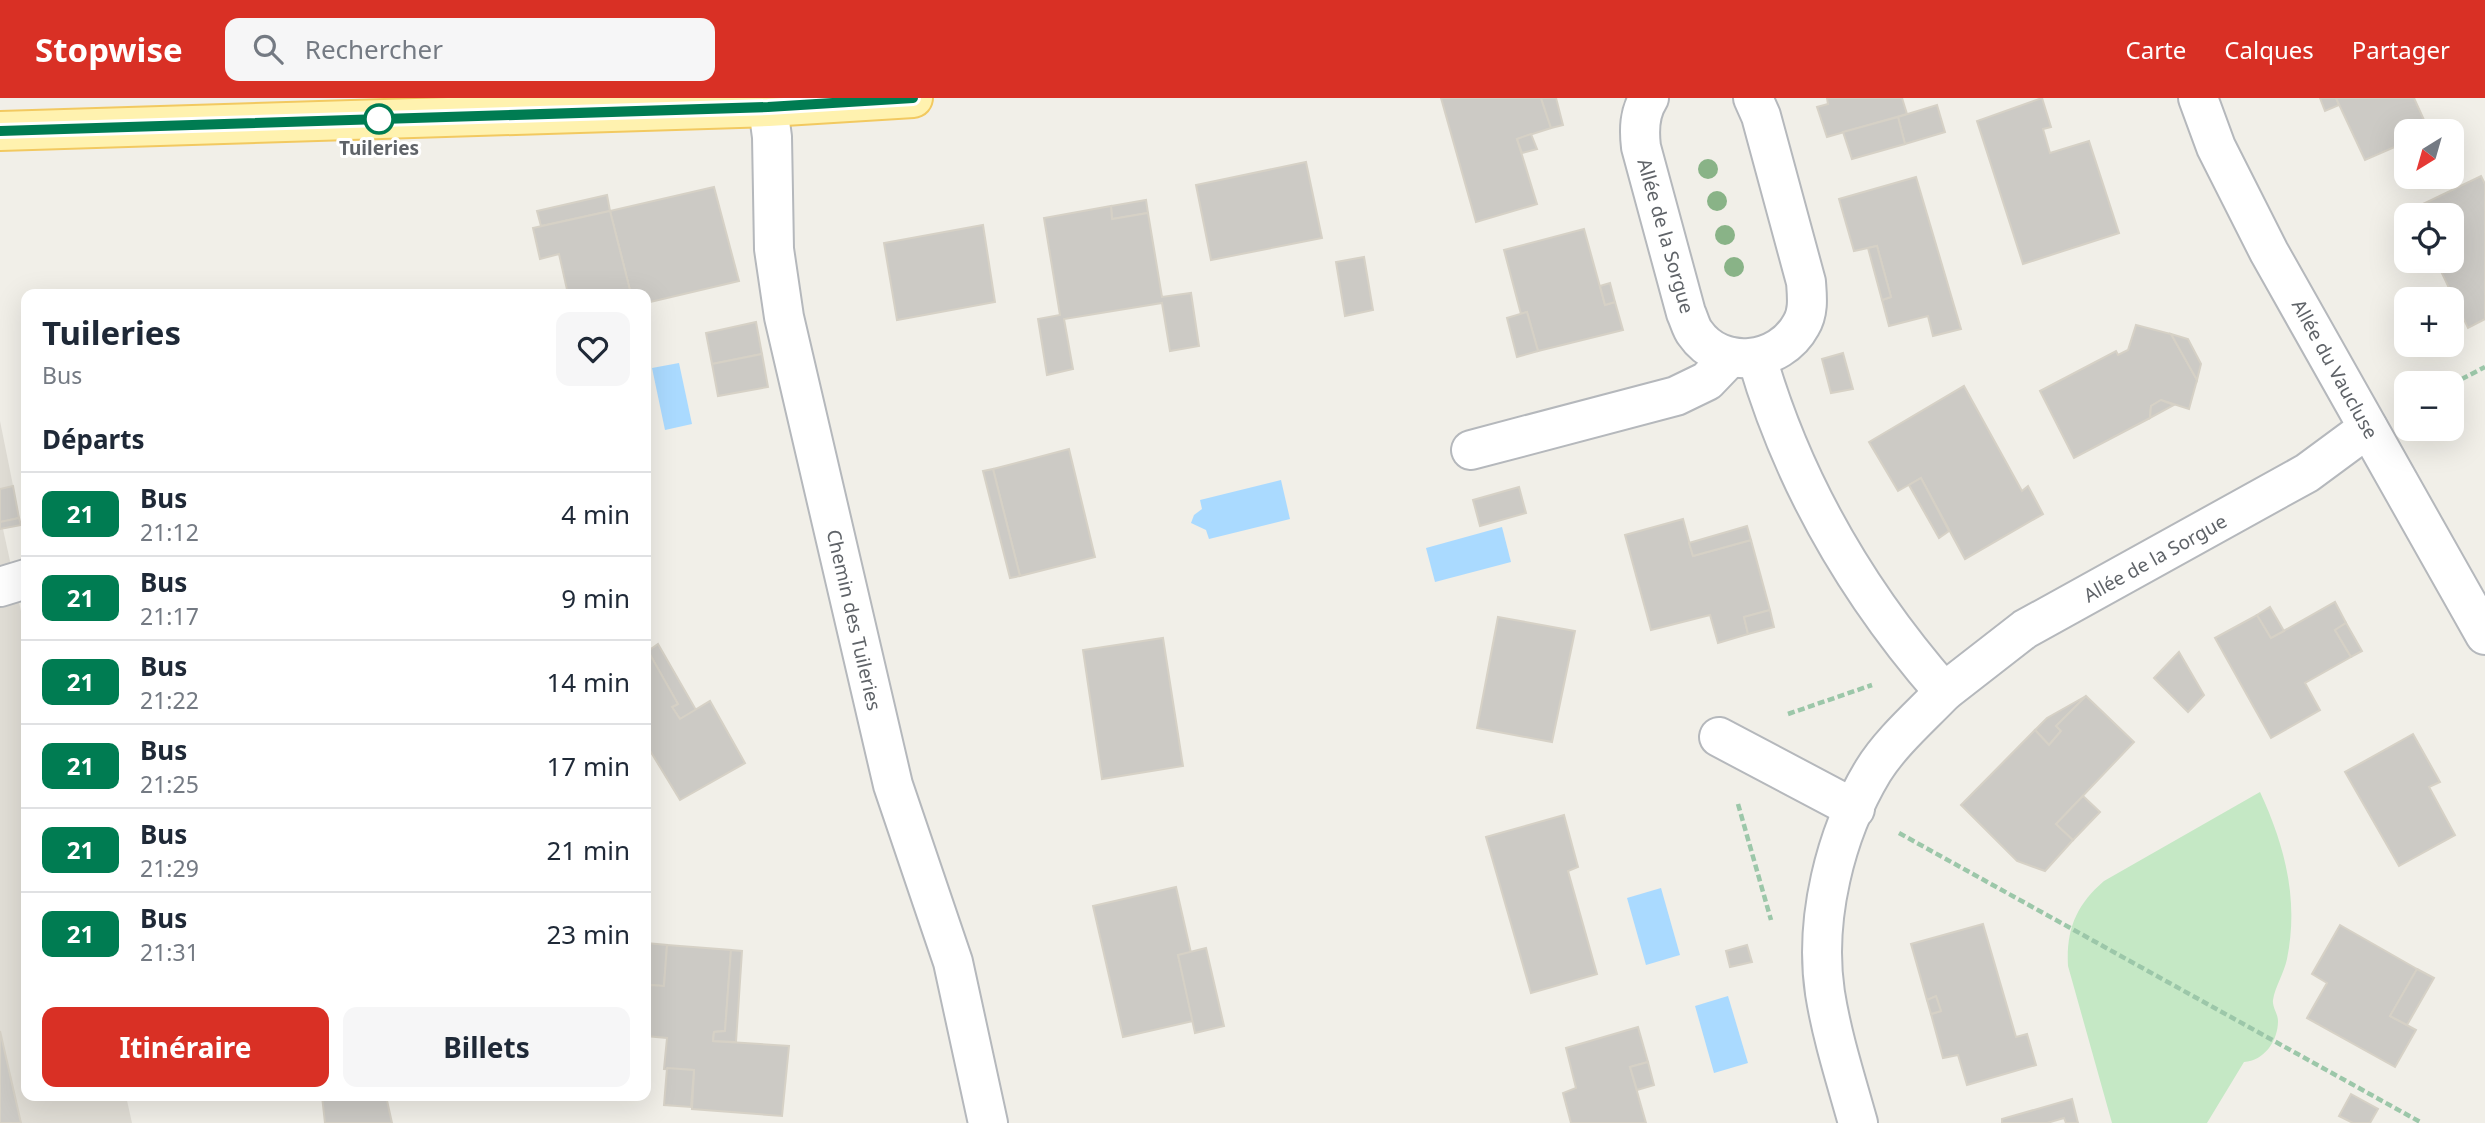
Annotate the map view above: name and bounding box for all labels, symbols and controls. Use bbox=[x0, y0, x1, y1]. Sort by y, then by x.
search box bbox=[225, 18, 715, 81]
text: Stopwise bbox=[35, 27, 183, 72]
icon: search bbox=[249, 30, 287, 68]
text: Rechercher bbox=[305, 31, 443, 67]
text: Carte bbox=[2126, 33, 2186, 66]
text: Calques bbox=[2224, 33, 2314, 66]
text: Partager bbox=[2352, 33, 2450, 66]
marker: Tuileries bbox=[364, 104, 394, 134]
north arrow bbox=[2394, 119, 2464, 189]
map controls bbox=[2394, 119, 2464, 441]
place label: Tuileries bbox=[339, 135, 419, 161]
street label: Allée de la Sorgue bbox=[1631, 156, 1701, 316]
button: locate bbox=[2394, 203, 2464, 273]
button: + bbox=[2394, 287, 2464, 357]
street label: Allée du Vaucluse bbox=[2286, 295, 2384, 443]
text: Tuileries bbox=[42, 310, 181, 355]
button: heart bbox=[556, 312, 630, 386]
text: Bus bbox=[42, 359, 82, 391]
button: − bbox=[2394, 371, 2464, 441]
text: Départs bbox=[42, 421, 145, 457]
text: Bus bbox=[140, 480, 187, 516]
text: 4 min bbox=[561, 496, 630, 532]
text: 21 bbox=[67, 497, 94, 530]
street label: Allée de la Sorgue bbox=[2079, 508, 2231, 608]
text: 21:12 bbox=[140, 516, 199, 548]
street label: Chemin des Tuileries bbox=[821, 527, 887, 713]
text: Bus bbox=[140, 564, 187, 600]
text: 9 min bbox=[561, 580, 630, 616]
text: 21 bbox=[67, 581, 94, 614]
text: 21:17 bbox=[140, 600, 199, 632]
text: Bus bbox=[140, 648, 187, 684]
text: 14 min bbox=[546, 664, 630, 700]
text: 21 bbox=[67, 665, 94, 698]
text: 21:22 bbox=[140, 684, 199, 716]
text: Bus bbox=[140, 732, 187, 768]
text: 17 min bbox=[546, 748, 630, 784]
text: 21 bbox=[67, 749, 94, 782]
text: 21:25 bbox=[140, 768, 199, 800]
text: Bus bbox=[140, 816, 187, 852]
text: 21 min bbox=[546, 832, 630, 868]
text: 21 bbox=[67, 833, 94, 866]
text: 21:29 bbox=[140, 852, 199, 884]
text: Bus bbox=[140, 900, 187, 936]
text: 23 min bbox=[546, 916, 630, 952]
text: 21 bbox=[67, 917, 94, 950]
text: 21:31 bbox=[140, 936, 199, 968]
button: Itinéraire bbox=[42, 1007, 329, 1087]
button: Billets bbox=[343, 1007, 630, 1087]

